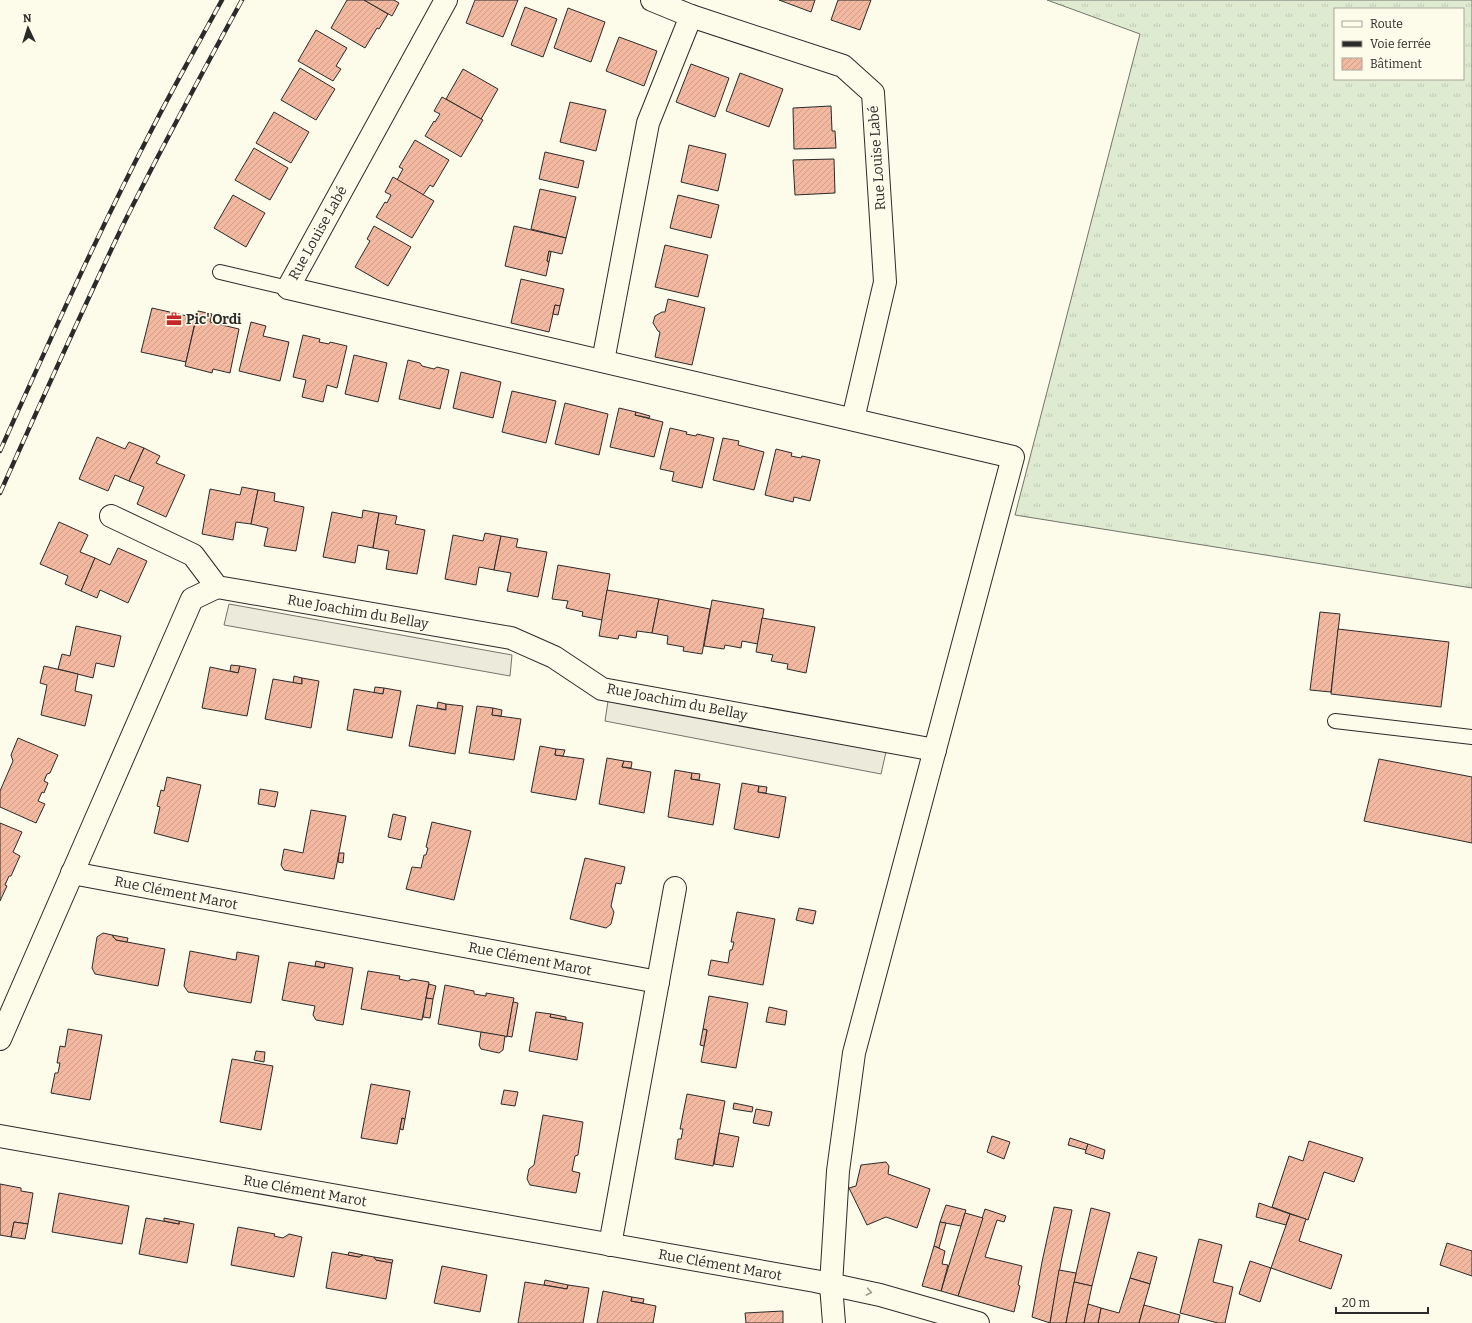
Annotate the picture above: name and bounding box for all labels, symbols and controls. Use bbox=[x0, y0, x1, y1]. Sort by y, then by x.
north arrow bbox=[8, 8, 48, 48]
legend bbox=[1334, 8, 1464, 80]
text: N bbox=[23, 12, 33, 25]
text: Route bbox=[1370, 17, 1403, 31]
text: Voie ferrée bbox=[1370, 37, 1431, 51]
text: Bâtiment bbox=[1370, 57, 1423, 71]
street label: Rue Louise Labé bbox=[865, 105, 889, 211]
street label: Rue Louise Labé bbox=[285, 183, 351, 283]
office icon: Pic' Ordi bbox=[165, 310, 183, 328]
place label: Pic' Ordi bbox=[186, 311, 242, 328]
street label: Rue Joachim du Bellay bbox=[286, 591, 430, 633]
street label: Rue Joachim du Bellay bbox=[605, 680, 749, 724]
street label: Rue Clément Marot bbox=[113, 873, 239, 913]
street label: Rue Clément Marot bbox=[467, 939, 593, 979]
street label: Rue Clément Marot bbox=[242, 1172, 368, 1210]
street label: Rue Clément Marot bbox=[657, 1246, 783, 1284]
one-way arrow bbox=[866, 1288, 872, 1296]
scale bar bbox=[1336, 1289, 1428, 1315]
text: 20 m bbox=[1342, 1296, 1371, 1310]

